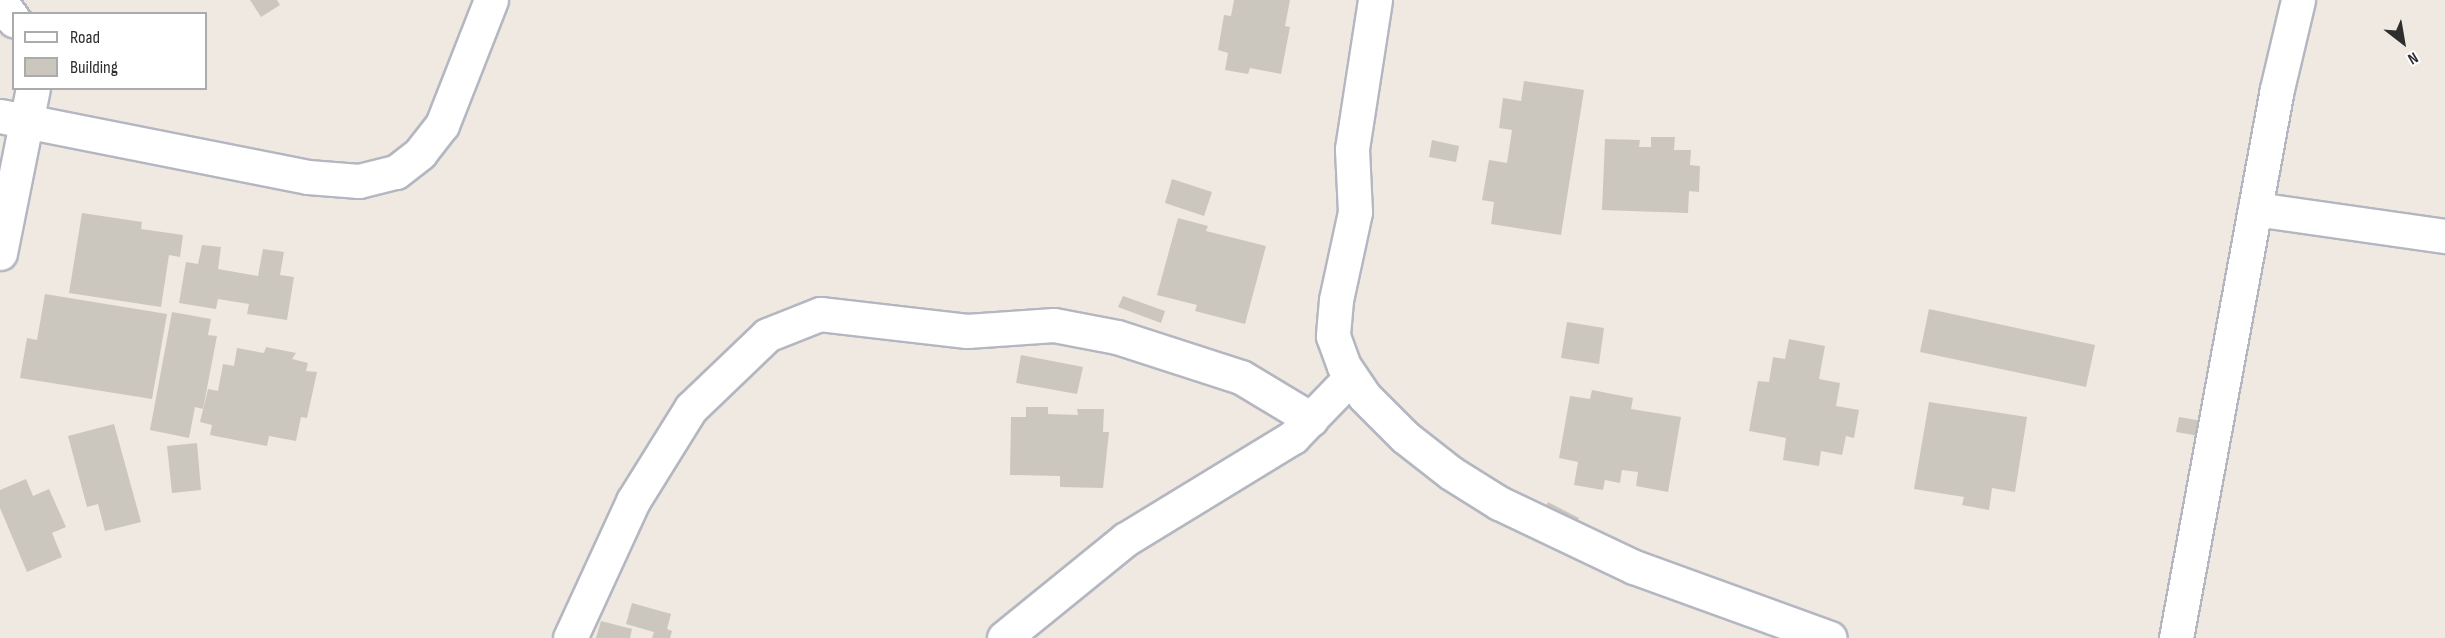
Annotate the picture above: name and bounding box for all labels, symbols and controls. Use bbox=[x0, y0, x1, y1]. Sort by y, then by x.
legend bbox=[12, 12, 207, 90]
north arrow bbox=[2373, 12, 2433, 72]
text: Road bbox=[70, 27, 100, 48]
text: N bbox=[2404, 48, 2421, 68]
text: Building bbox=[70, 57, 118, 78]

